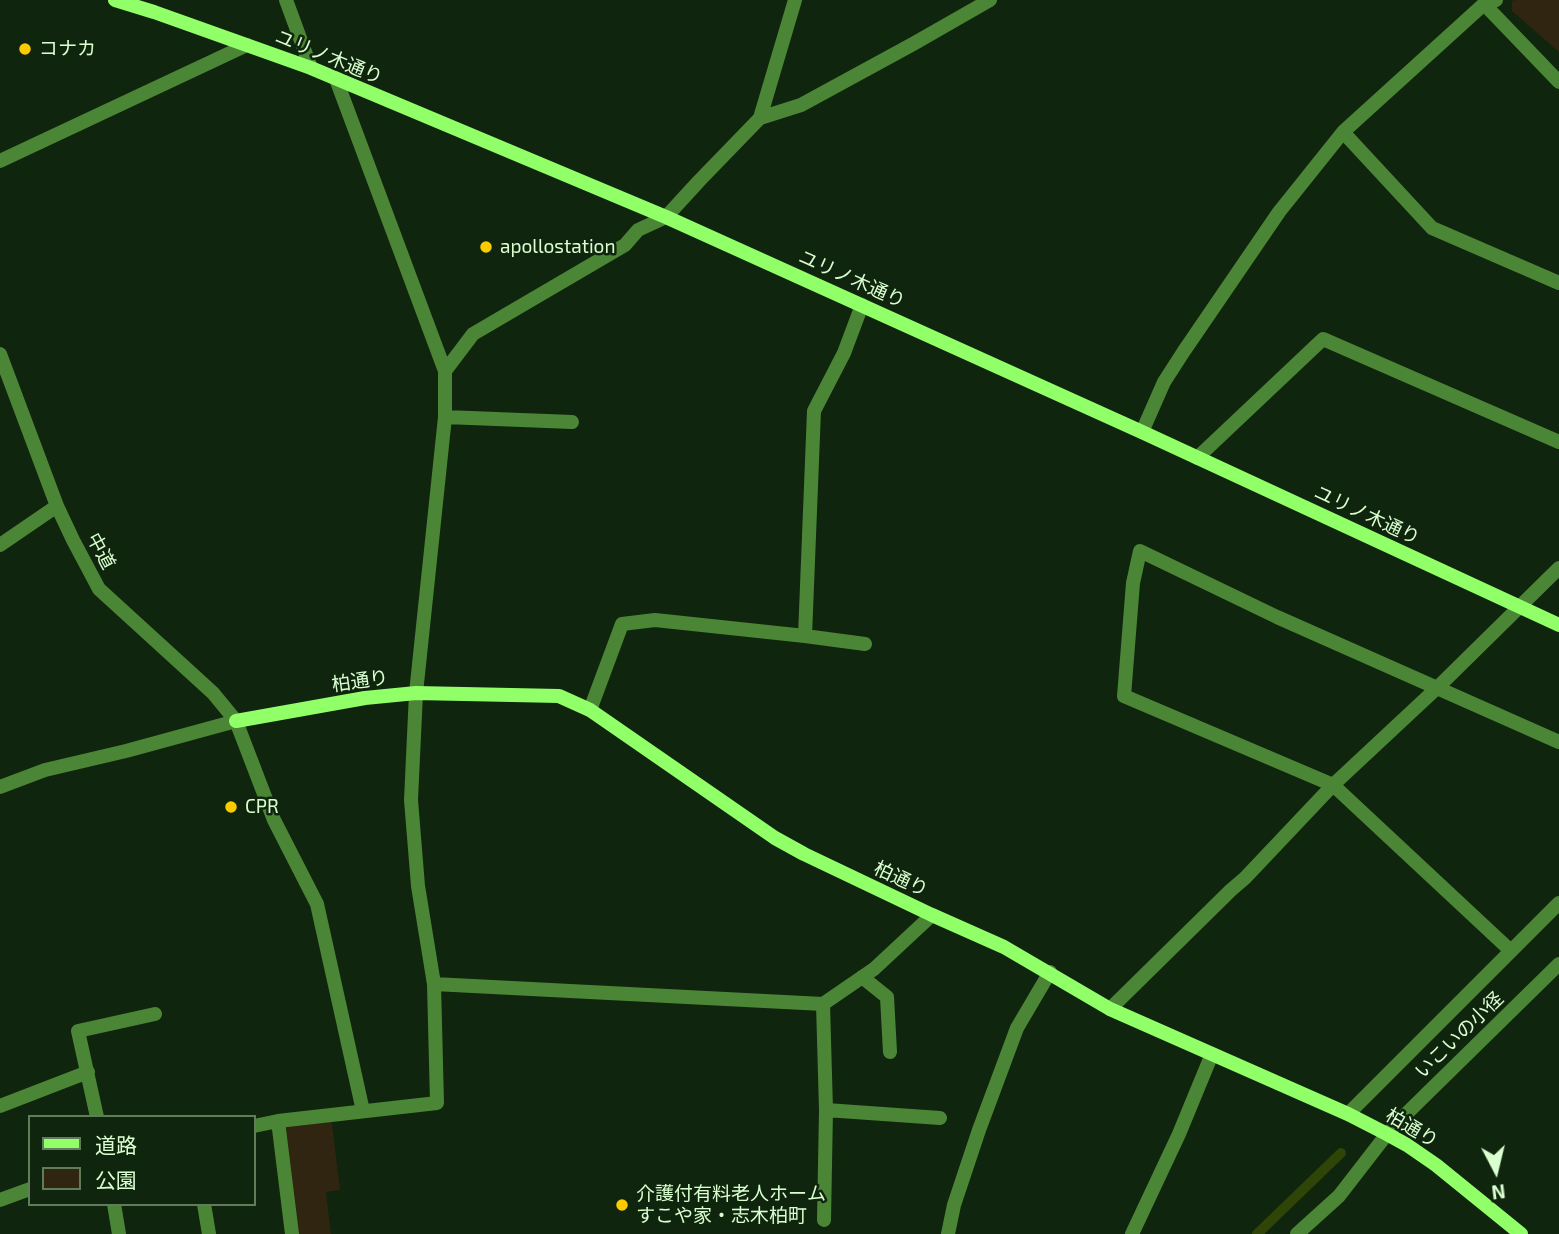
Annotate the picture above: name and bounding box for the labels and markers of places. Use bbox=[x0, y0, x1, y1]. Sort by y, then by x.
place label: コナカ bbox=[39, 38, 96, 60]
marker: コナカ bbox=[17, 41, 33, 57]
place label: apollostation bbox=[500, 236, 615, 258]
marker: apollostation bbox=[478, 239, 494, 255]
place label: CPR bbox=[245, 796, 279, 818]
marker: CPR bbox=[223, 799, 239, 815]
place label: 介護付有料老人ホーム すこや家・志木柏町 bbox=[636, 1183, 826, 1227]
marker: 介護付有料老人ホーム すこや家・志木柏町 bbox=[614, 1197, 630, 1213]

